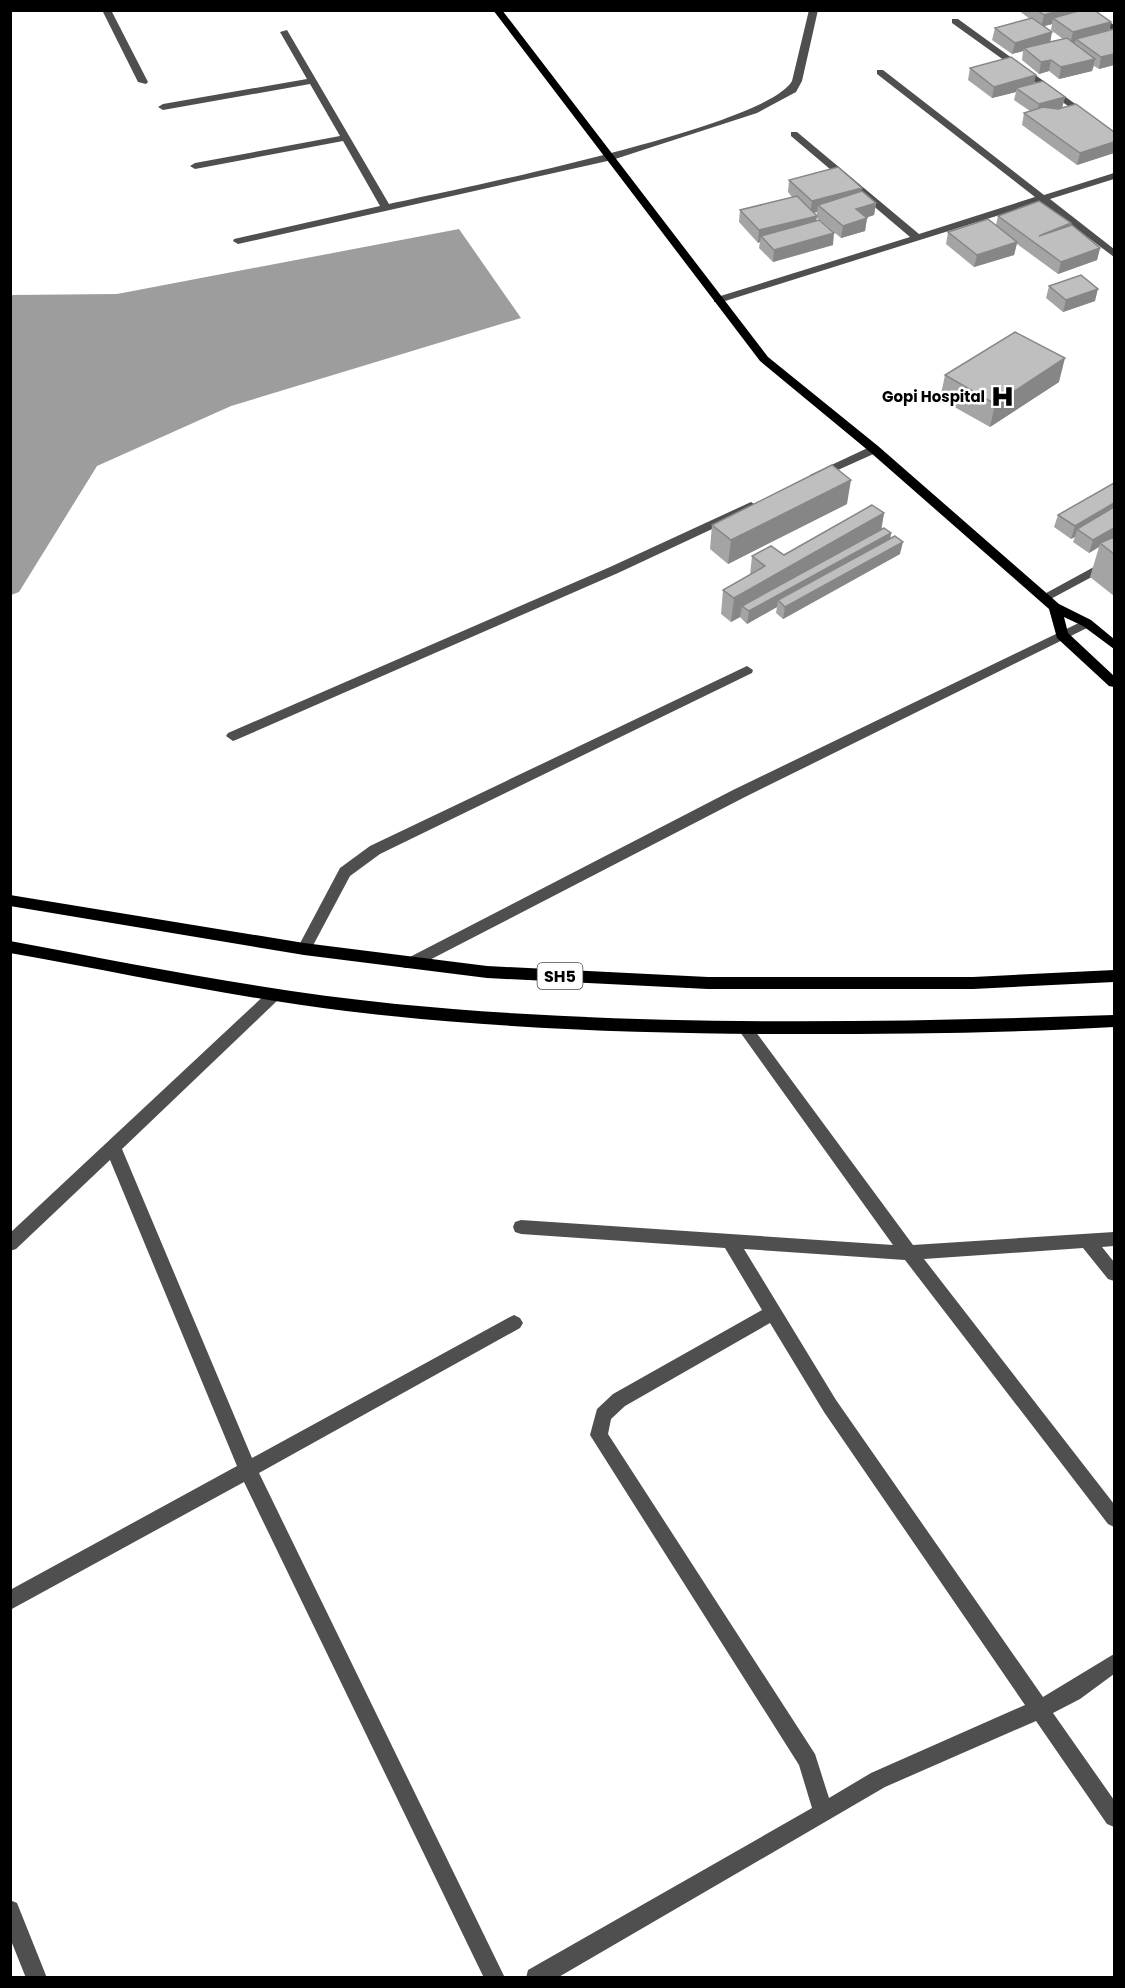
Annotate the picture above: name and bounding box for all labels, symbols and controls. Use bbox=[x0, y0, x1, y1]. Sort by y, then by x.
hospital icon: Gopi Hospital bbox=[990, 384, 1016, 410]
place label: Gopi Hospital bbox=[882, 386, 985, 407]
road number: SH5 bbox=[538, 963, 582, 989]

